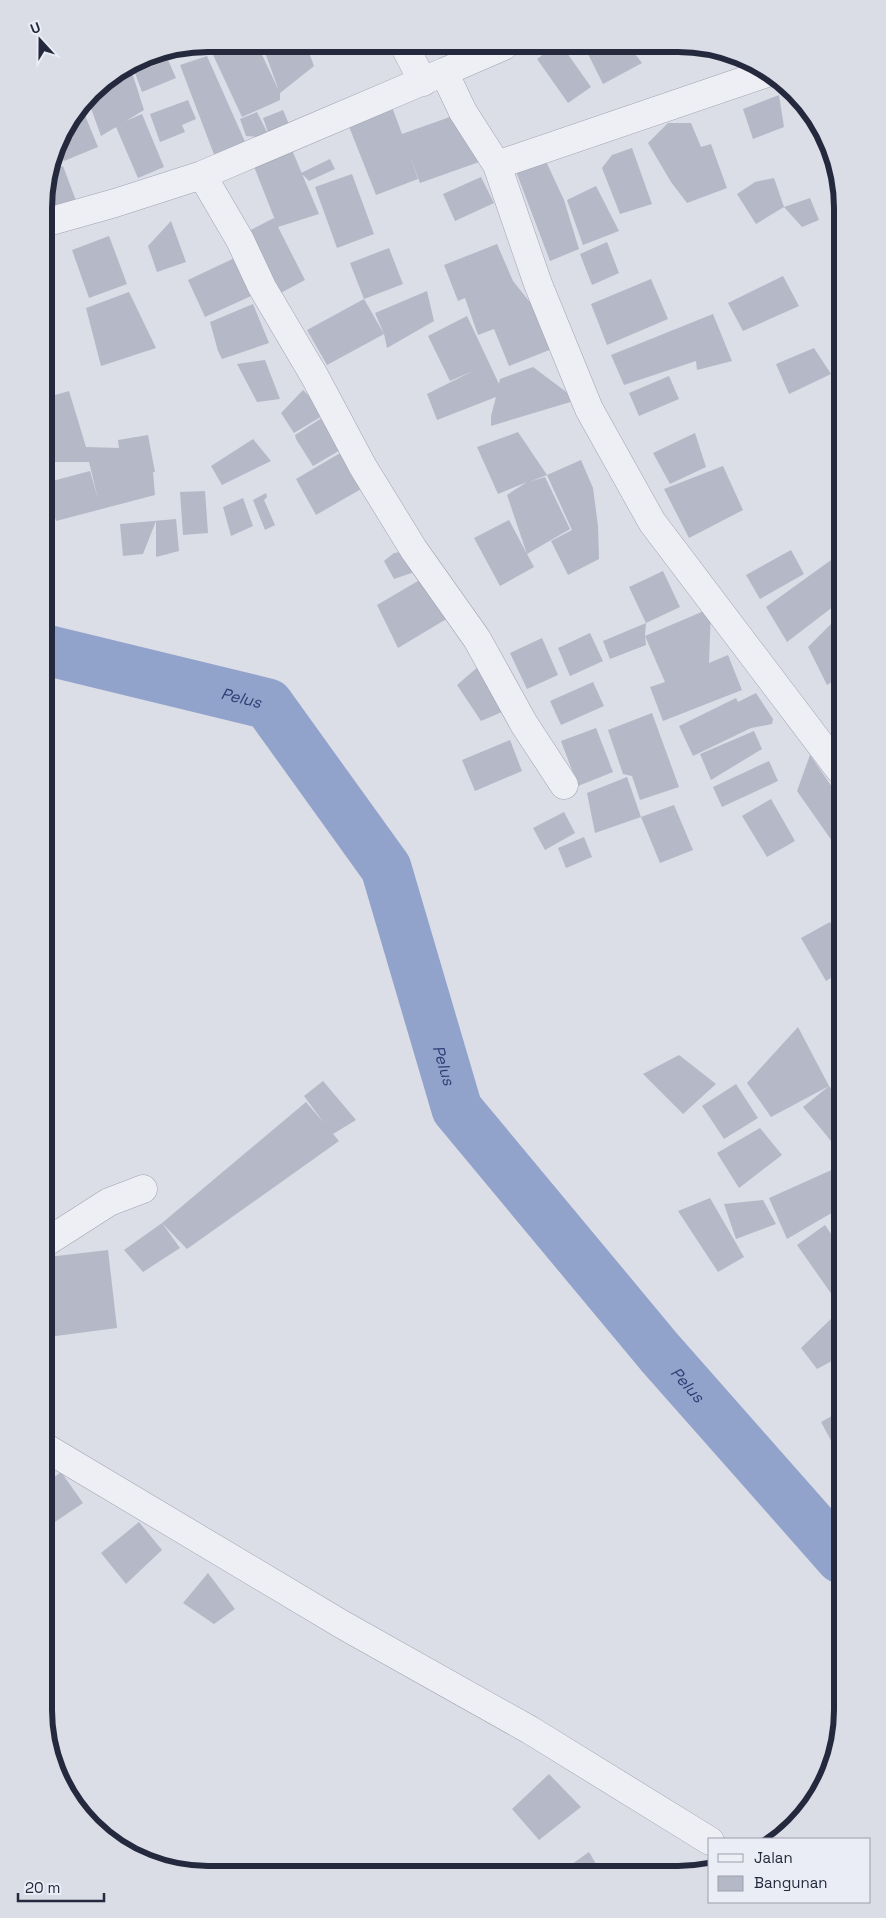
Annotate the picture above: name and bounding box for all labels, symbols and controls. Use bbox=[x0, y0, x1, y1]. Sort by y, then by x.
north arrow bbox=[15, 15, 65, 65]
text: U bbox=[28, 18, 43, 38]
water label: Pelus bbox=[219, 683, 264, 713]
water label: Pelus bbox=[428, 1043, 460, 1088]
water label: Pelus bbox=[666, 1362, 709, 1407]
legend bbox=[708, 1838, 871, 1903]
text: Jalan bbox=[754, 1848, 793, 1867]
scale bar bbox=[18, 1870, 104, 1902]
text: Bangunan bbox=[754, 1873, 828, 1892]
text: 20 m bbox=[25, 1878, 60, 1897]

